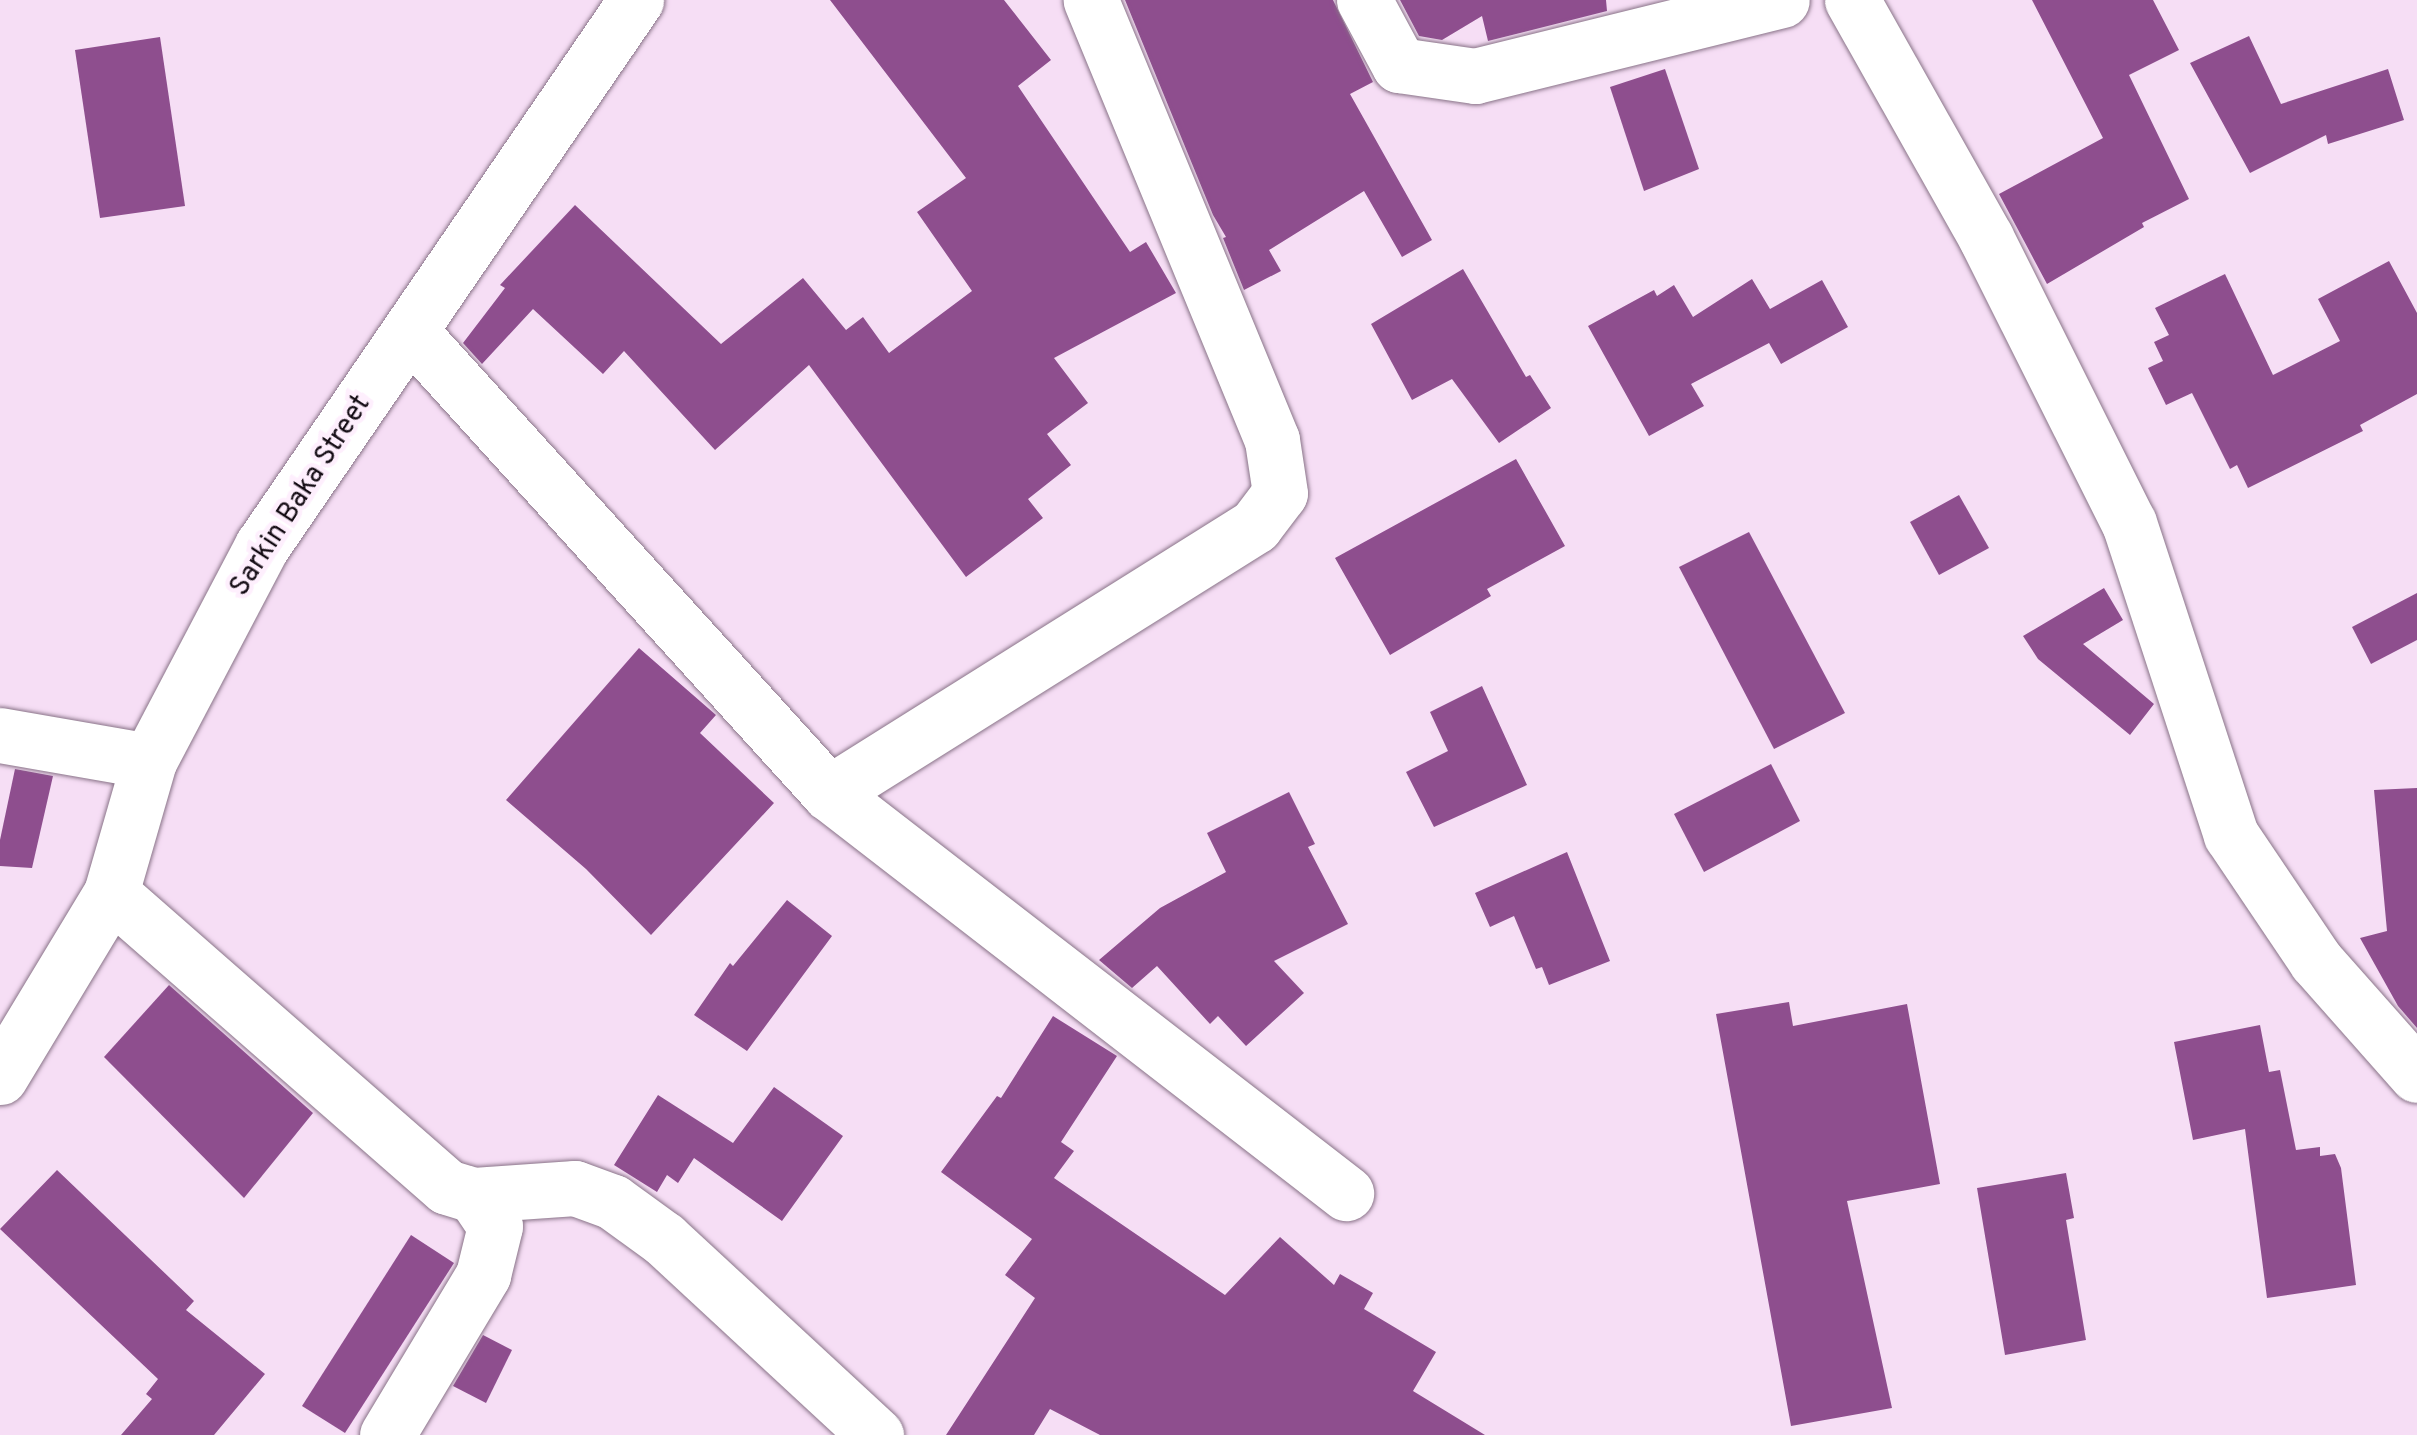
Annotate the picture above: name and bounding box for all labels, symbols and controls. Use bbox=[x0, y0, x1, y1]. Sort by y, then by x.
street label: Sarkin Baka Street bbox=[224, 389, 378, 603]

